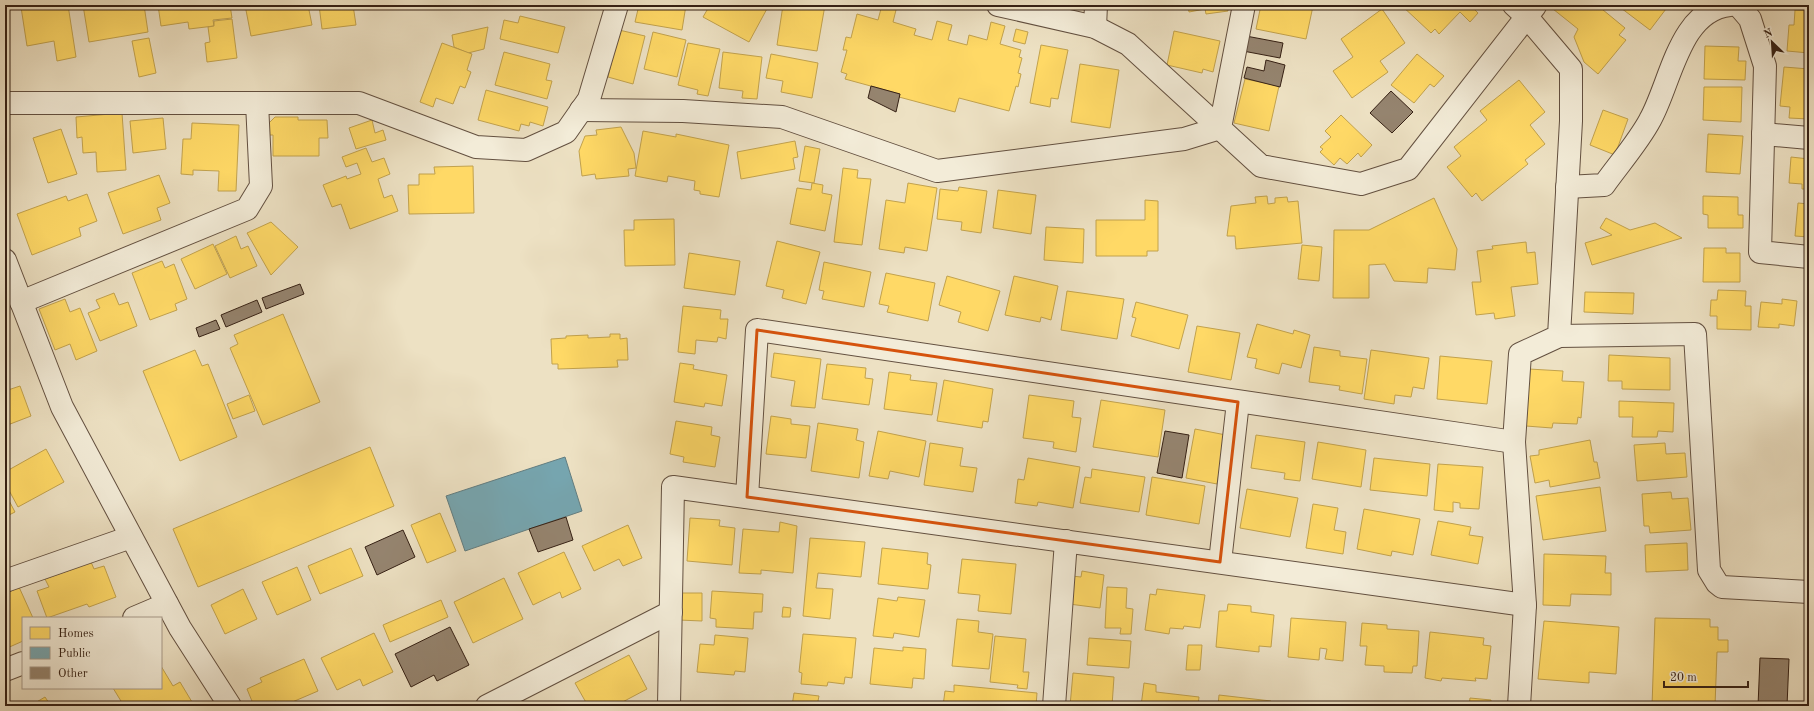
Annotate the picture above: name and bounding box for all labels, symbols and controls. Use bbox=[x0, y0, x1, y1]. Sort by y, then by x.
north arrow bbox=[1752, 22, 1792, 62]
text: N bbox=[1762, 27, 1775, 41]
legend bbox=[22, 617, 162, 689]
text: Homes bbox=[58, 628, 94, 640]
text: Public bbox=[58, 648, 90, 660]
scale bar bbox=[1664, 663, 1748, 689]
text: Other bbox=[58, 668, 88, 680]
text: 20 m bbox=[1670, 672, 1697, 684]

